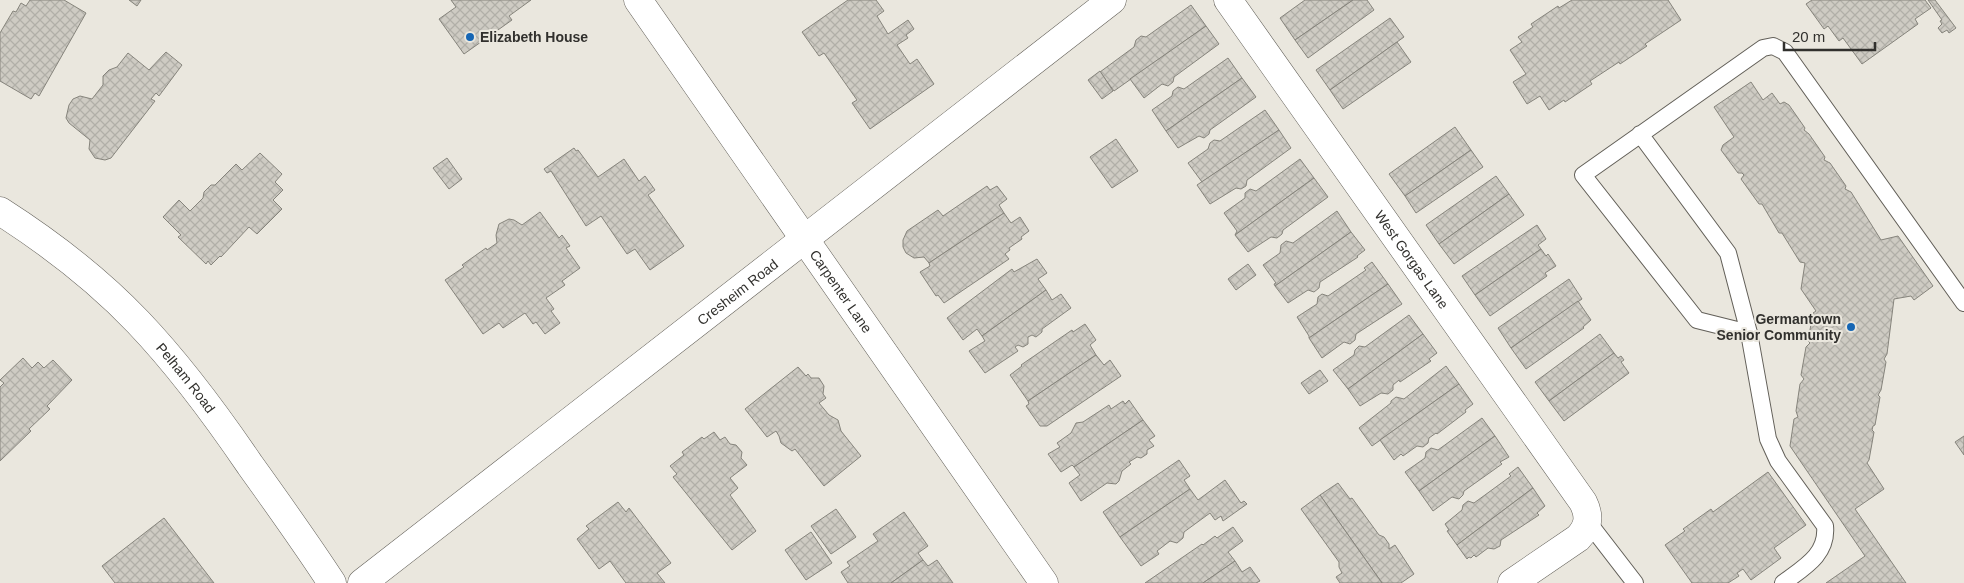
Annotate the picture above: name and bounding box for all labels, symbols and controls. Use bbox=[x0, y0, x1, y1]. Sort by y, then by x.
scale bar bbox=[1784, 20, 1875, 52]
text: 20 m bbox=[1792, 28, 1825, 45]
place label: Elizabeth House bbox=[480, 29, 588, 45]
marker: Elizabeth House bbox=[464, 31, 476, 43]
street label: West Gorgas Lane bbox=[1371, 207, 1452, 312]
street label: Carpenter Lane bbox=[806, 247, 875, 336]
street label: Cresheim Road bbox=[694, 256, 781, 328]
place label: Germantown Senior Community bbox=[1717, 311, 1841, 343]
marker: Germantown Senior Community bbox=[1845, 321, 1857, 333]
street label: Pelham Road bbox=[153, 340, 218, 416]

